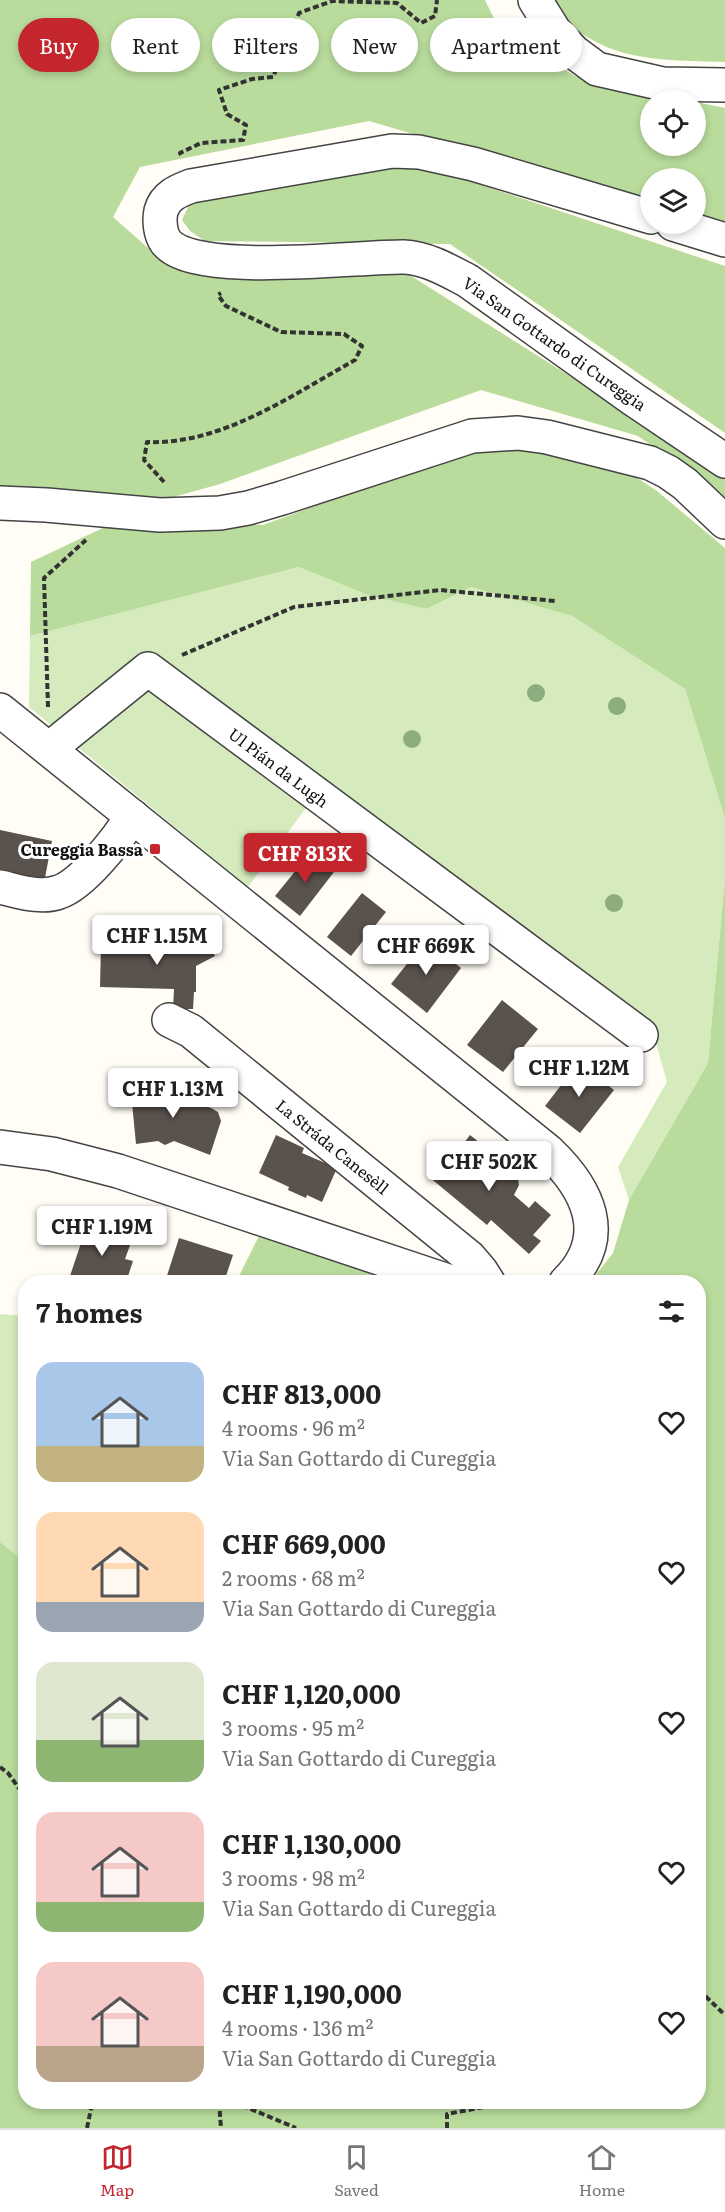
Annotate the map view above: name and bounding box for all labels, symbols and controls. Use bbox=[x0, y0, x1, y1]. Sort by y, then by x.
chip: Buy bbox=[18, 18, 99, 72]
chip: Rent bbox=[111, 18, 200, 72]
chip: Filters bbox=[212, 18, 319, 72]
chip: New bbox=[331, 18, 418, 72]
chip: Apartment bbox=[430, 18, 582, 72]
map controls bbox=[640, 90, 706, 234]
button: locate bbox=[640, 90, 706, 156]
button: layers bbox=[640, 168, 706, 234]
street label: Via San Gottardo di Cureggia bbox=[458, 270, 652, 416]
street label: Ul Pián da Lugh bbox=[224, 721, 334, 813]
pin: CHF 813K bbox=[243, 833, 367, 884]
place label: Cureggia Bassa bbox=[20, 837, 144, 861]
text: CHF 813K bbox=[258, 837, 352, 867]
marker: Cureggia Bassa bbox=[148, 842, 162, 856]
pin: CHF 1.15M bbox=[88, 915, 226, 966]
text: CHF 1.15M bbox=[106, 919, 208, 949]
pin: CHF 669K bbox=[364, 925, 488, 976]
text: CHF 669K bbox=[377, 929, 475, 959]
pin: CHF 1.12M bbox=[510, 1047, 648, 1098]
text: CHF 1.12M bbox=[528, 1051, 630, 1081]
pin: CHF 1.13M bbox=[104, 1068, 242, 1119]
text: CHF 1.13M bbox=[122, 1072, 224, 1102]
street label: La Stráda Canesèll bbox=[271, 1093, 395, 1199]
pin: CHF 502K bbox=[427, 1141, 551, 1192]
text: CHF 502K bbox=[440, 1145, 538, 1175]
pin: CHF 1.19M bbox=[33, 1206, 171, 1257]
text: CHF 1.19M bbox=[51, 1210, 153, 1240]
text: 7 homes bbox=[36, 1292, 142, 1331]
icon: filters bbox=[655, 1295, 688, 1328]
text: CHF 813,000 bbox=[222, 1373, 381, 1412]
icon: home bbox=[84, 1386, 156, 1458]
icon: heart bbox=[655, 1406, 688, 1439]
text: 4 rooms · 96 m² bbox=[222, 1412, 365, 1442]
text: Via San Gottardo di Cureggia bbox=[222, 1442, 496, 1472]
text: CHF 669,000 bbox=[222, 1523, 386, 1562]
icon: home bbox=[84, 1536, 156, 1608]
icon: heart bbox=[655, 1556, 688, 1589]
text: 2 rooms · 68 m² bbox=[222, 1562, 365, 1592]
text: Via San Gottardo di Cureggia bbox=[222, 1592, 496, 1622]
text: CHF 1,120,000 bbox=[222, 1673, 401, 1712]
icon: home bbox=[84, 1686, 156, 1758]
icon: heart bbox=[655, 1706, 688, 1739]
text: 3 rooms · 95 m² bbox=[222, 1712, 364, 1742]
text: Via San Gottardo di Cureggia bbox=[222, 1742, 496, 1772]
text: CHF 1,130,000 bbox=[222, 1823, 401, 1862]
icon: home bbox=[84, 1836, 156, 1908]
icon: heart bbox=[655, 1856, 688, 1889]
text: 3 rooms · 98 m² bbox=[222, 1862, 365, 1892]
text: Via San Gottardo di Cureggia bbox=[222, 1892, 496, 1922]
text: CHF 1,190,000 bbox=[222, 1973, 402, 2012]
icon: home bbox=[84, 1986, 156, 2058]
icon: heart bbox=[655, 2006, 688, 2039]
text: 4 rooms · 136 m² bbox=[222, 2012, 373, 2042]
text: Via San Gottardo di Cureggia bbox=[222, 2042, 496, 2072]
tab: Map bbox=[100, 2141, 134, 2201]
tab: Saved bbox=[334, 2141, 379, 2201]
tab: Home bbox=[579, 2141, 625, 2201]

